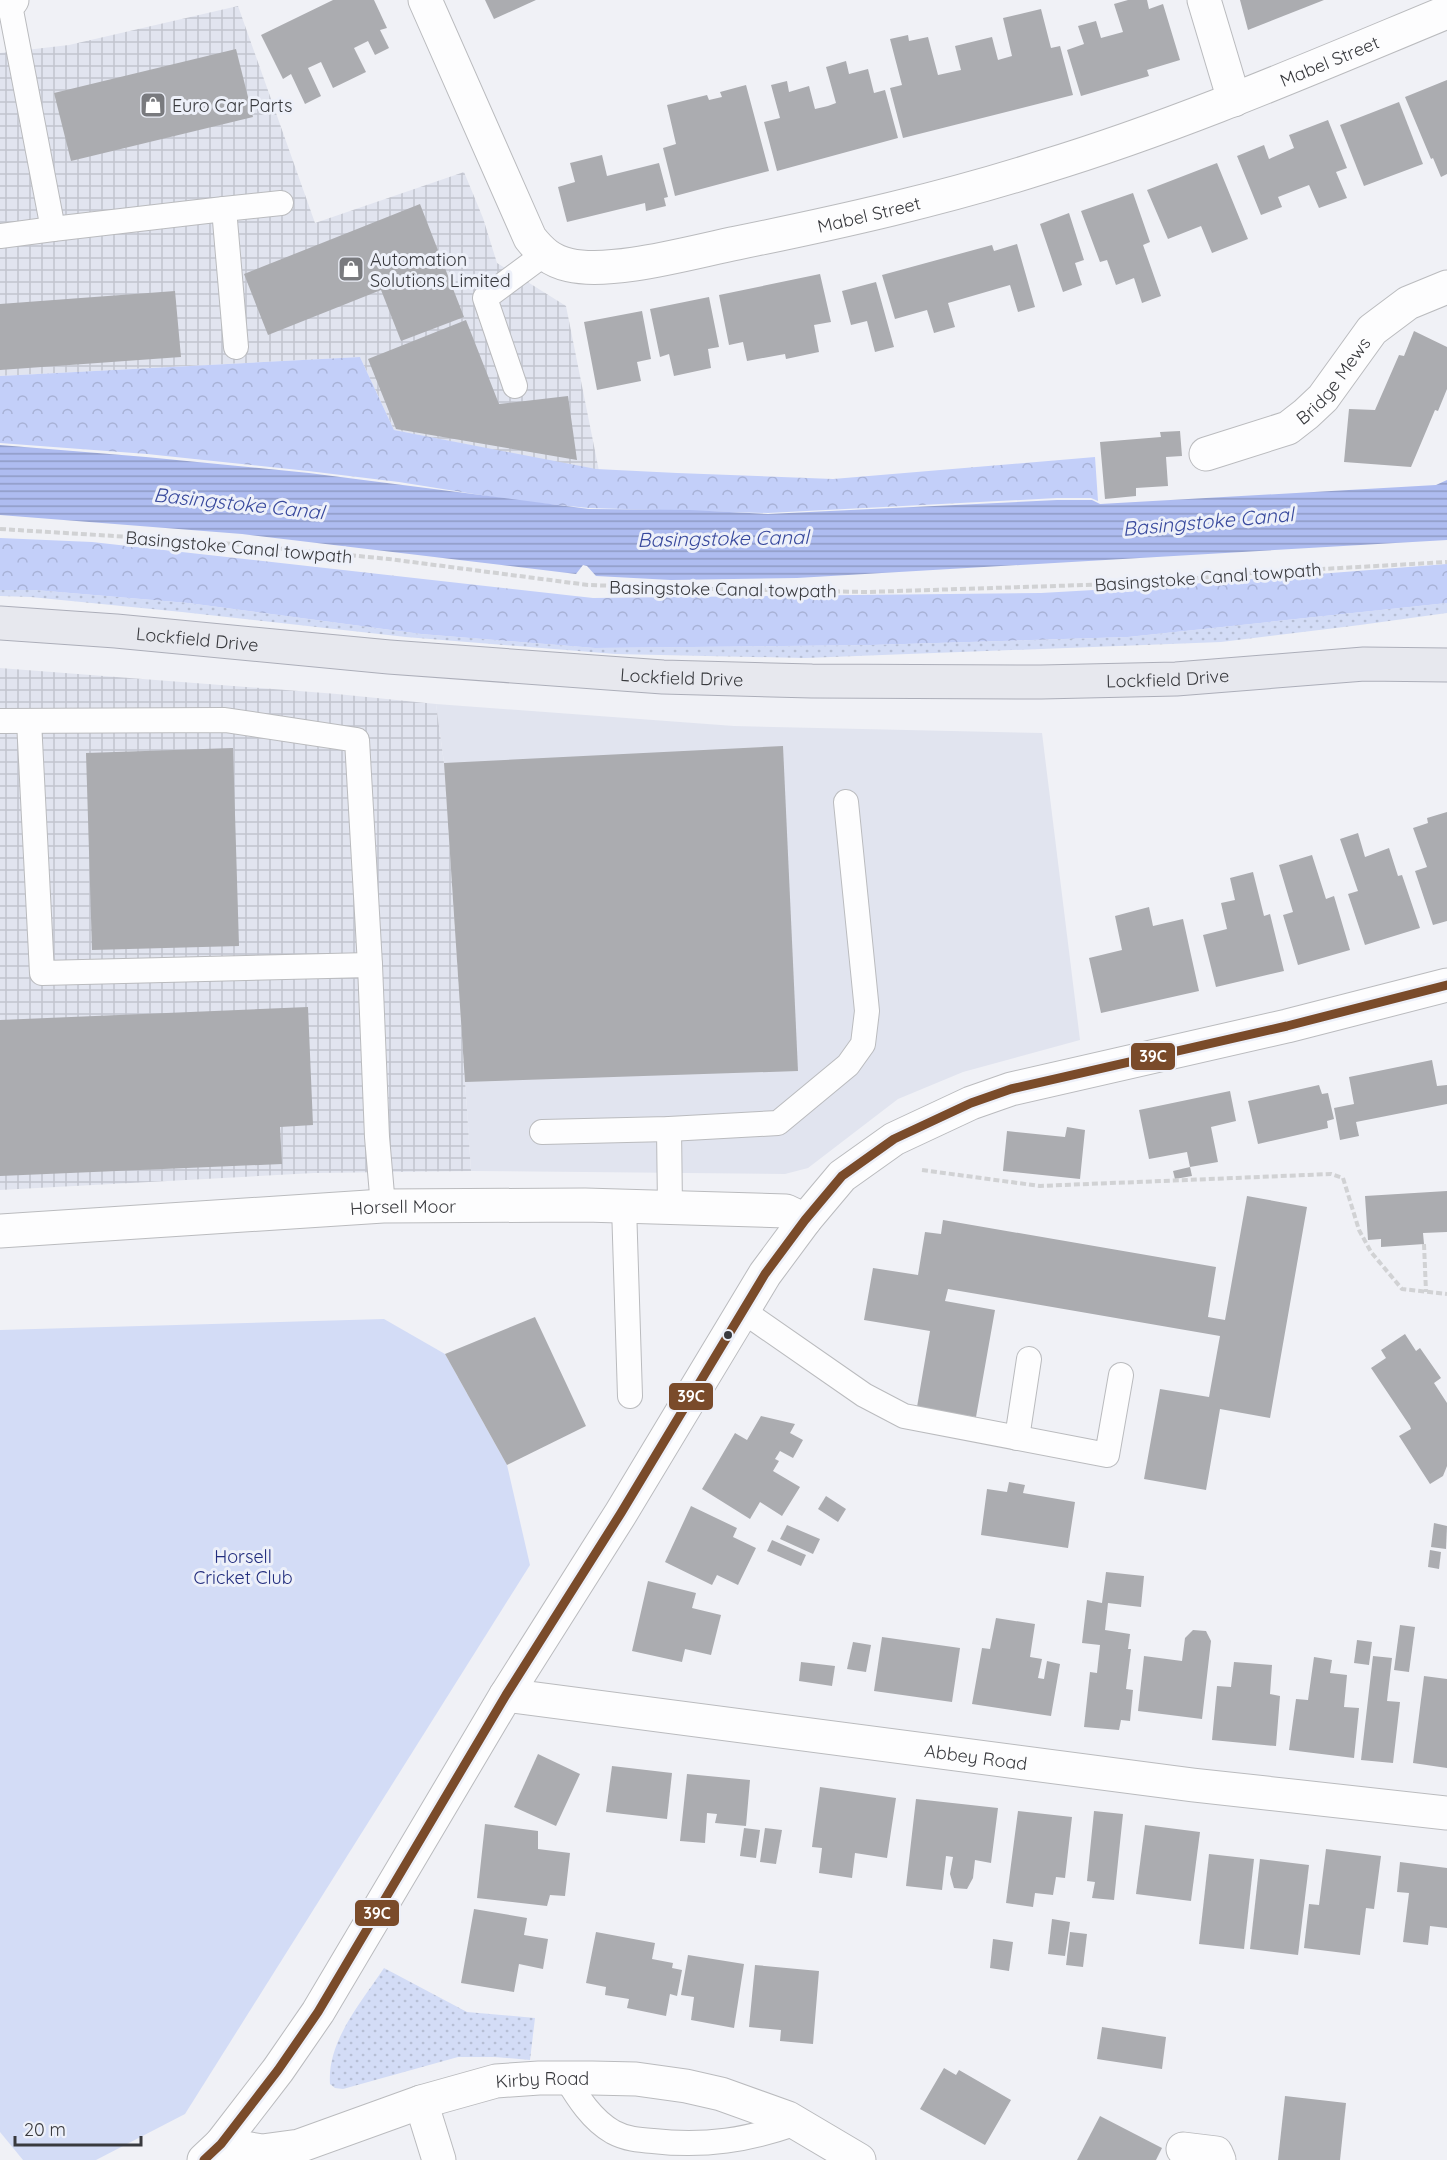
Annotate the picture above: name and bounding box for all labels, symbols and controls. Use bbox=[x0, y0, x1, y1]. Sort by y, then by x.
street label: Mabel Street bbox=[1276, 30, 1382, 92]
shop icon: Euro Car Parts bbox=[138, 90, 168, 120]
place label: Euro Car Parts bbox=[172, 94, 293, 117]
street label: Mabel Street bbox=[815, 191, 923, 237]
place label: Automation Solutions Limited bbox=[370, 248, 511, 292]
shop icon: Automation Solutions Limited bbox=[336, 254, 366, 284]
street label: Bridge Mews bbox=[1291, 332, 1375, 429]
water label: Basingstoke Canal bbox=[153, 482, 328, 525]
water label: Basingstoke Canal bbox=[1122, 501, 1297, 541]
water label: Basingstoke Canal bbox=[637, 524, 811, 552]
street label: Basingstoke Canal towpath bbox=[125, 526, 353, 568]
street label: Basingstoke Canal towpath bbox=[1094, 558, 1322, 596]
street label: Basingstoke Canal towpath bbox=[609, 576, 837, 602]
street label: Lockfield Drive bbox=[135, 621, 260, 656]
street label: Lockfield Drive bbox=[619, 662, 744, 691]
street label: Lockfield Drive bbox=[1106, 663, 1230, 692]
line badge: 39C bbox=[1130, 1042, 1176, 1071]
text: 39C bbox=[1139, 1046, 1167, 1066]
street label: Horsell Moor bbox=[349, 1194, 456, 1220]
unlabelled marker bbox=[722, 1329, 734, 1341]
line badge: 39C bbox=[668, 1382, 714, 1411]
text: 39C bbox=[677, 1386, 705, 1406]
park label: Horsell Cricket Club bbox=[193, 1545, 293, 1589]
street label: Abbey Road bbox=[923, 1738, 1029, 1775]
line badge: 39C bbox=[354, 1899, 400, 1927]
text: 39C bbox=[363, 1903, 391, 1923]
street label: Kirby Road bbox=[495, 2066, 589, 2092]
scale bar bbox=[15, 2109, 141, 2147]
text: 20 m bbox=[24, 2118, 66, 2141]

